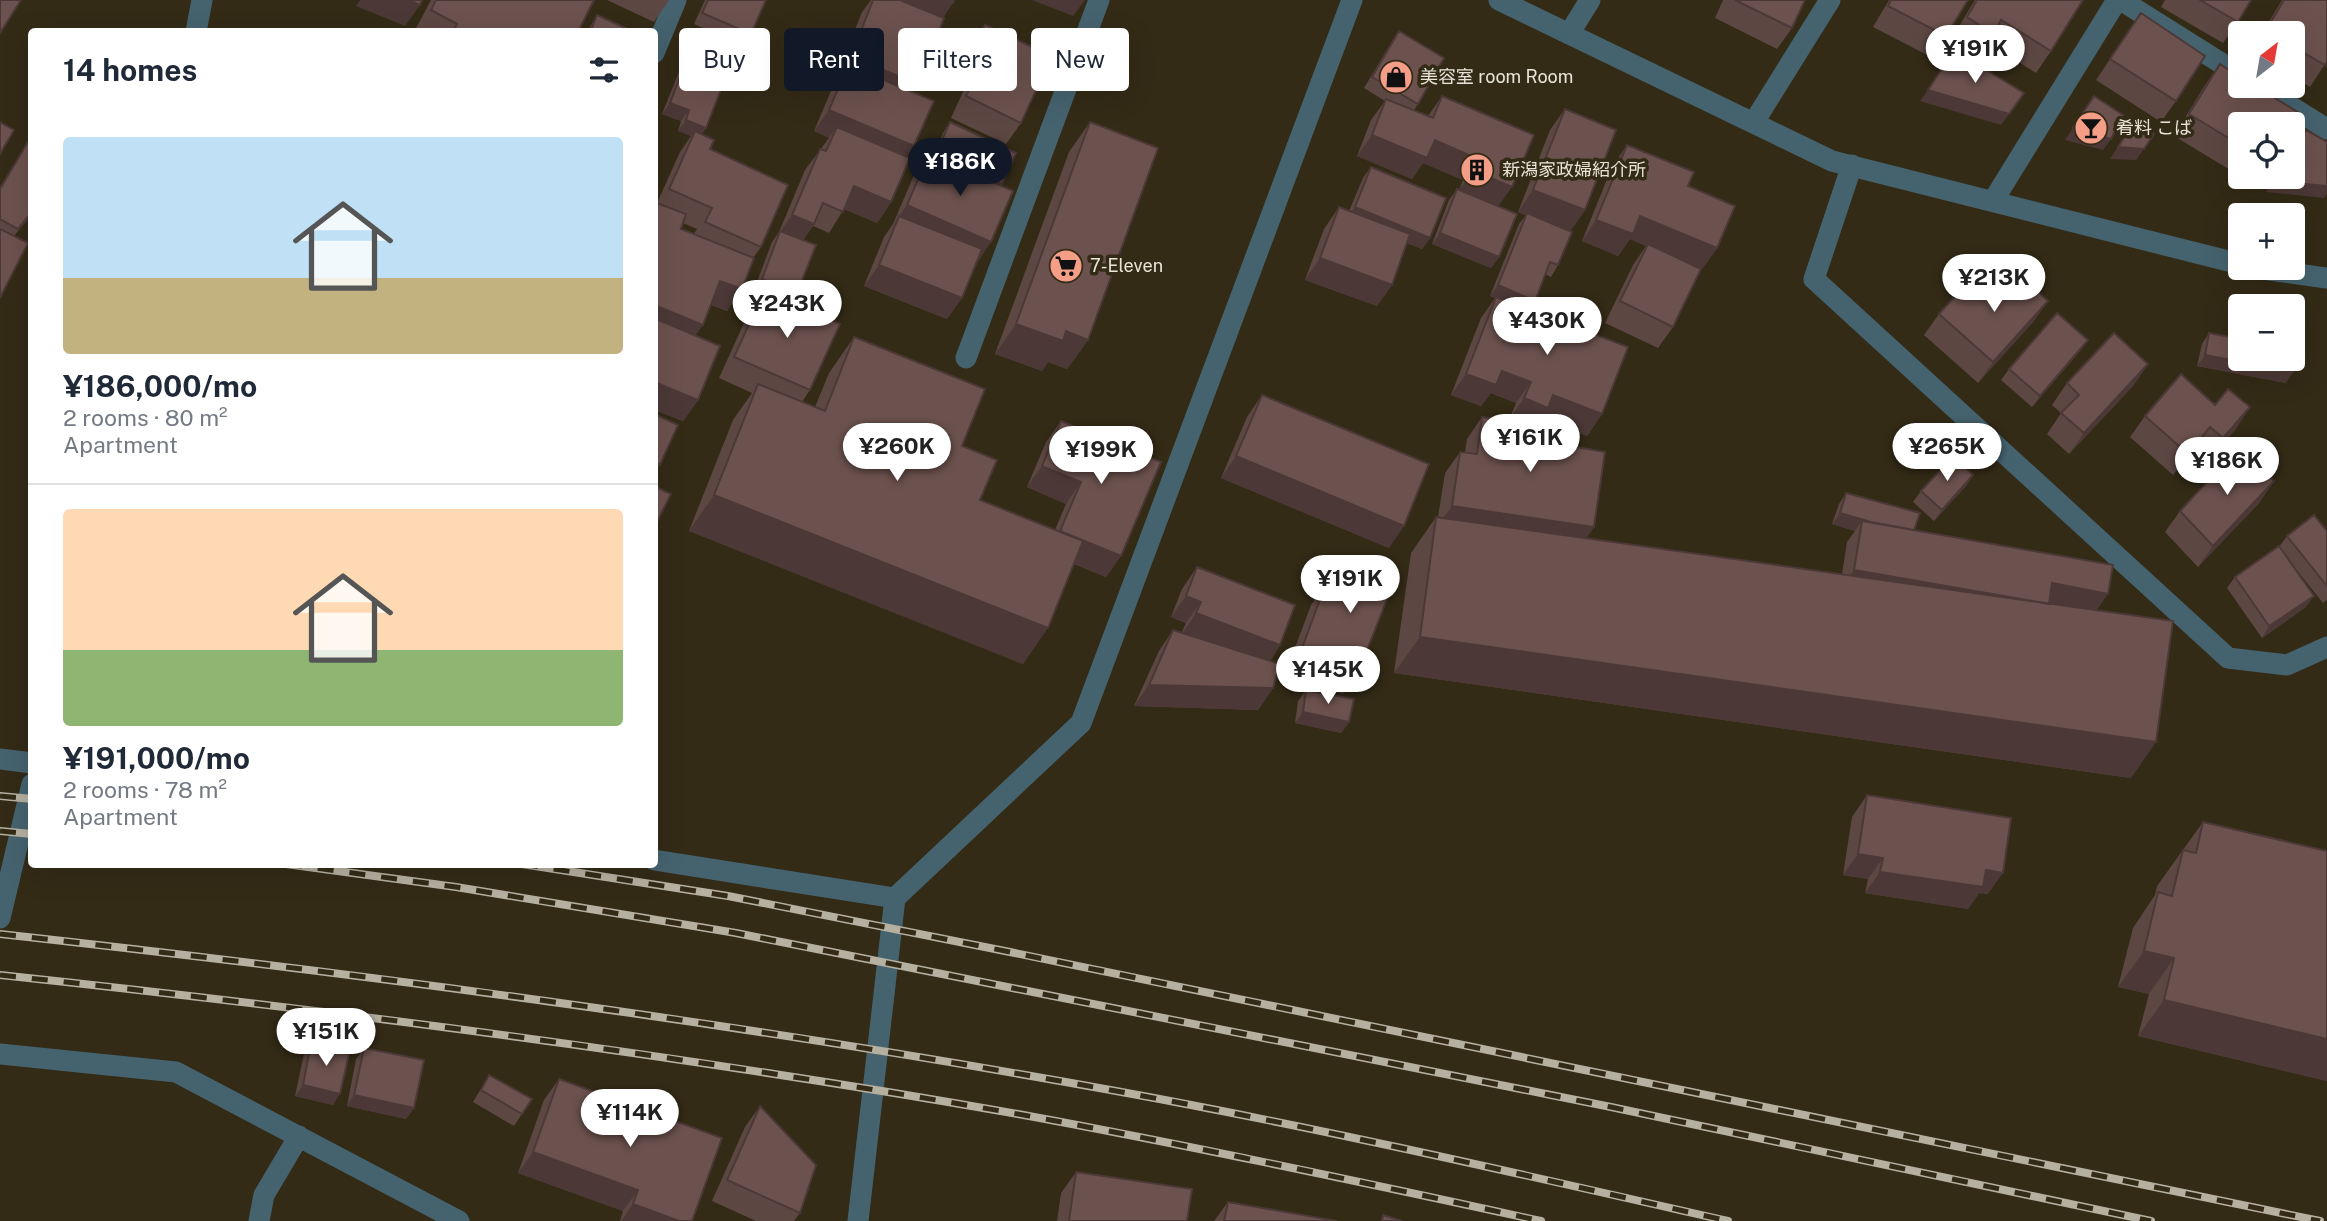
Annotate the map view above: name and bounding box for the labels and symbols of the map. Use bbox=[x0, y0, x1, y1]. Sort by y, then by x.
north arrow bbox=[2228, 21, 2305, 98]
pin: ¥191K bbox=[1926, 25, 2024, 85]
shop icon: 美容室 room Room bbox=[1377, 58, 1415, 96]
place label: 美容室 room Room bbox=[1420, 66, 1573, 87]
bar icon: 肴料 こば bbox=[2072, 109, 2110, 147]
place label: 肴料 こば bbox=[2116, 117, 2192, 138]
pin: ¥186K bbox=[911, 138, 1009, 198]
building icon: 新潟家政婦紹介所 bbox=[1458, 151, 1496, 189]
place label: 新潟家政婦紹介所 bbox=[1502, 159, 1646, 180]
supermarket icon: 7-Eleven bbox=[1047, 247, 1085, 285]
pin: ¥213K bbox=[1945, 254, 2043, 314]
place label: 7-Eleven bbox=[1090, 255, 1163, 276]
pin: ¥243K bbox=[738, 280, 836, 340]
pin: ¥430K bbox=[1498, 298, 1596, 357]
pin: ¥161K bbox=[1481, 414, 1579, 474]
pin: ¥260K bbox=[848, 424, 946, 483]
pin: ¥265K bbox=[1898, 424, 1996, 483]
pin: ¥199K bbox=[1052, 426, 1150, 486]
pin: ¥186K bbox=[2178, 438, 2276, 497]
pin: ¥191K bbox=[1301, 556, 1399, 615]
pin: ¥145K bbox=[1279, 646, 1377, 706]
pin: ¥151K bbox=[277, 1009, 375, 1068]
pin: ¥114K bbox=[581, 1090, 679, 1149]

